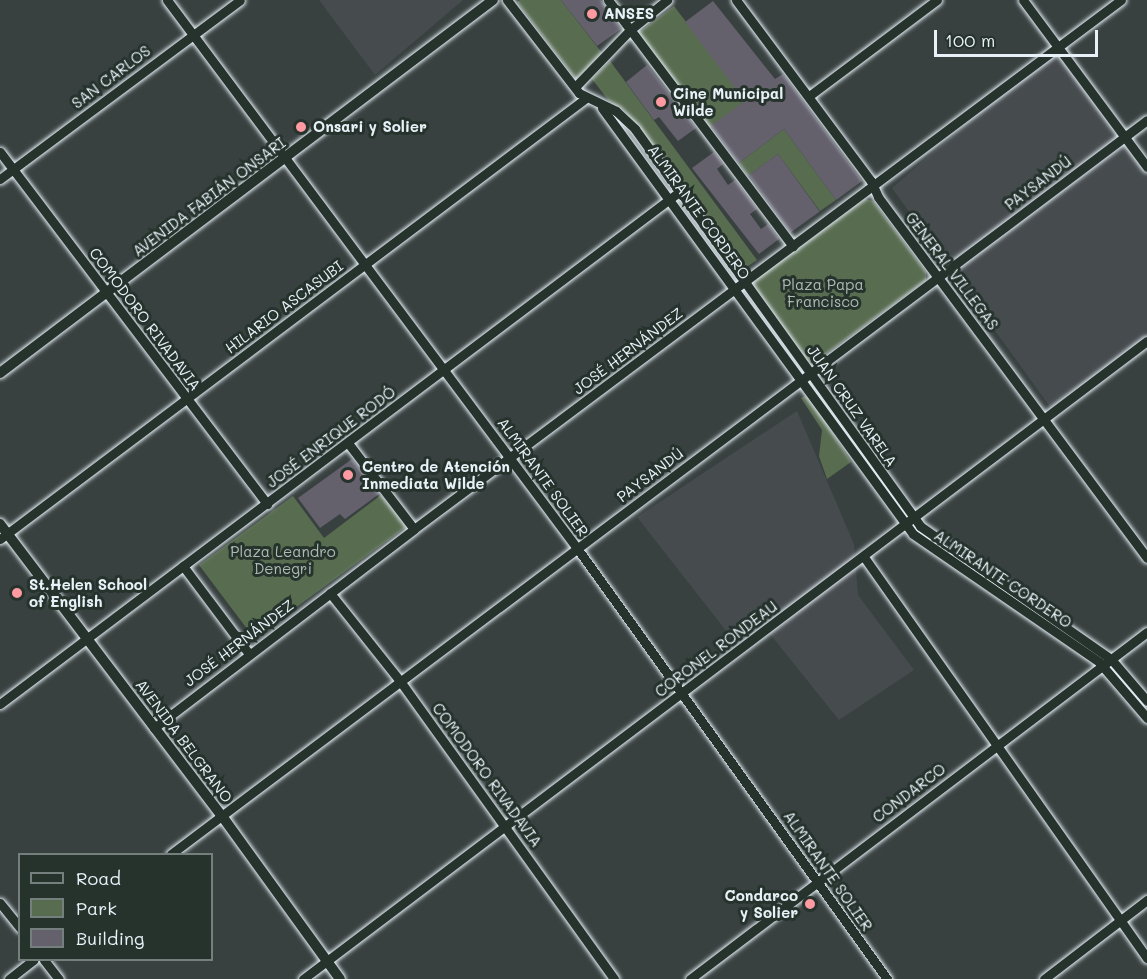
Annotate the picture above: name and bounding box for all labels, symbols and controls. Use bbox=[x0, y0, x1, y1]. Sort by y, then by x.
place label: ANSES bbox=[604, 5, 654, 23]
marker: ANSES bbox=[585, 7, 599, 21]
scale bar bbox=[937, 18, 1100, 56]
text: 100 m bbox=[945, 28, 995, 52]
street label: SAN CARLOS bbox=[68, 42, 154, 112]
place label: Cine Municipal Wilde bbox=[673, 84, 783, 119]
marker: Cine Municipal Wilde bbox=[654, 95, 668, 109]
place label: Onsari y Solier bbox=[313, 118, 427, 136]
marker: Onsari y Solier bbox=[294, 120, 308, 134]
street label: AVENIDA FABIÁN ONSARI bbox=[129, 134, 289, 260]
street label: ALMIRANTE CORDERO bbox=[644, 141, 754, 283]
street label: PAYSANDÚ bbox=[1001, 152, 1075, 214]
street label: GENERAL VILLEGAS bbox=[902, 209, 1002, 333]
street label: COMODORO RIVADAVIA bbox=[85, 244, 205, 394]
street label: HILARIO ASCASUBI bbox=[222, 257, 346, 357]
park label: Plaza Papa Francisco bbox=[782, 275, 864, 310]
street label: JOSÉ HERNÁNDEZ bbox=[570, 304, 686, 398]
street label: JUAN CRUZ VARELA bbox=[803, 342, 901, 470]
street label: JOSÉ ENRIQUE RODÓ bbox=[263, 383, 399, 491]
street label: ALMIRANTE SOLIER bbox=[494, 414, 592, 540]
street label: PAYSANDÚ bbox=[613, 444, 687, 506]
place label: Centro de Atención Inmediata Wilde bbox=[362, 457, 510, 492]
marker: Centro de Atención Inmediata Wilde bbox=[339, 466, 357, 484]
street label: ALMIRANTE CORDERO bbox=[931, 526, 1075, 632]
park label: Plaza Leandro Denegri bbox=[230, 542, 336, 577]
place label: St.Helen School of English bbox=[29, 575, 147, 610]
marker: St.Helen School of English bbox=[10, 586, 24, 600]
street label: JOSÉ HERNÁNDEZ bbox=[181, 596, 297, 690]
street label: CORONEL RONDEAU bbox=[651, 597, 781, 701]
street label: AVENIDA BELGRANO bbox=[132, 676, 236, 806]
street label: COMODORO RIVADAVIA bbox=[429, 699, 545, 851]
street label: CONDARCO bbox=[869, 760, 949, 826]
street label: ALMIRANTE SOLIER bbox=[780, 807, 876, 935]
legend bbox=[18, 853, 213, 961]
text: Road bbox=[76, 866, 121, 890]
place label: Condarco y Solier bbox=[725, 886, 798, 921]
text: Park bbox=[76, 896, 117, 920]
marker: Condarco y Solier bbox=[803, 897, 817, 911]
text: Building bbox=[76, 926, 144, 950]

